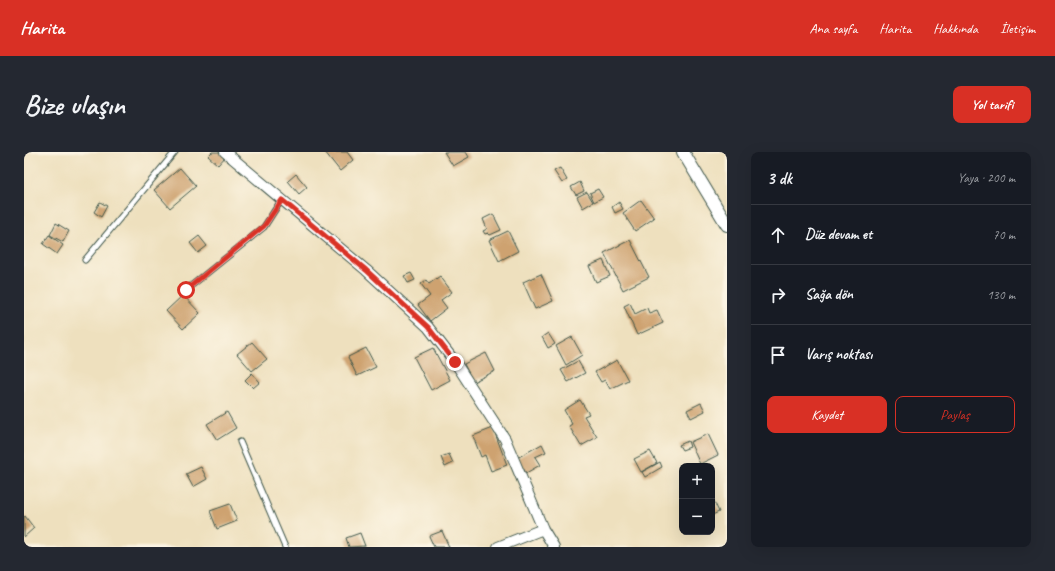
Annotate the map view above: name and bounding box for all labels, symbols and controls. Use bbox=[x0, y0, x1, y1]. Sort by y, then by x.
text: Harita bbox=[20, 16, 64, 40]
text: Ana sayfa bbox=[810, 20, 857, 37]
text: Harita bbox=[879, 20, 911, 37]
text: Hakkında bbox=[933, 20, 978, 37]
text: İletişim bbox=[1000, 20, 1035, 37]
button: Yol tarifi bbox=[953, 86, 1031, 123]
text: Bize ulaşın bbox=[24, 87, 125, 122]
text: 3 dk bbox=[767, 168, 792, 189]
text: Yaya · 200 m bbox=[958, 170, 1015, 186]
icon: ahead bbox=[767, 224, 789, 246]
text: Düz devam et bbox=[805, 225, 872, 244]
text: 70 m bbox=[993, 227, 1015, 243]
route start bbox=[177, 281, 195, 299]
icon: right bbox=[767, 284, 789, 306]
text: Sağa dön bbox=[805, 285, 853, 304]
text: 130 m bbox=[987, 287, 1015, 303]
icon: arrive bbox=[767, 344, 789, 366]
text: Varış noktası bbox=[805, 345, 872, 364]
route end bbox=[446, 353, 464, 371]
button: Kaydet bbox=[767, 396, 887, 433]
button: Paylaş bbox=[895, 396, 1015, 433]
map controls bbox=[679, 463, 715, 535]
button: + bbox=[679, 463, 715, 499]
button: − bbox=[679, 499, 715, 535]

